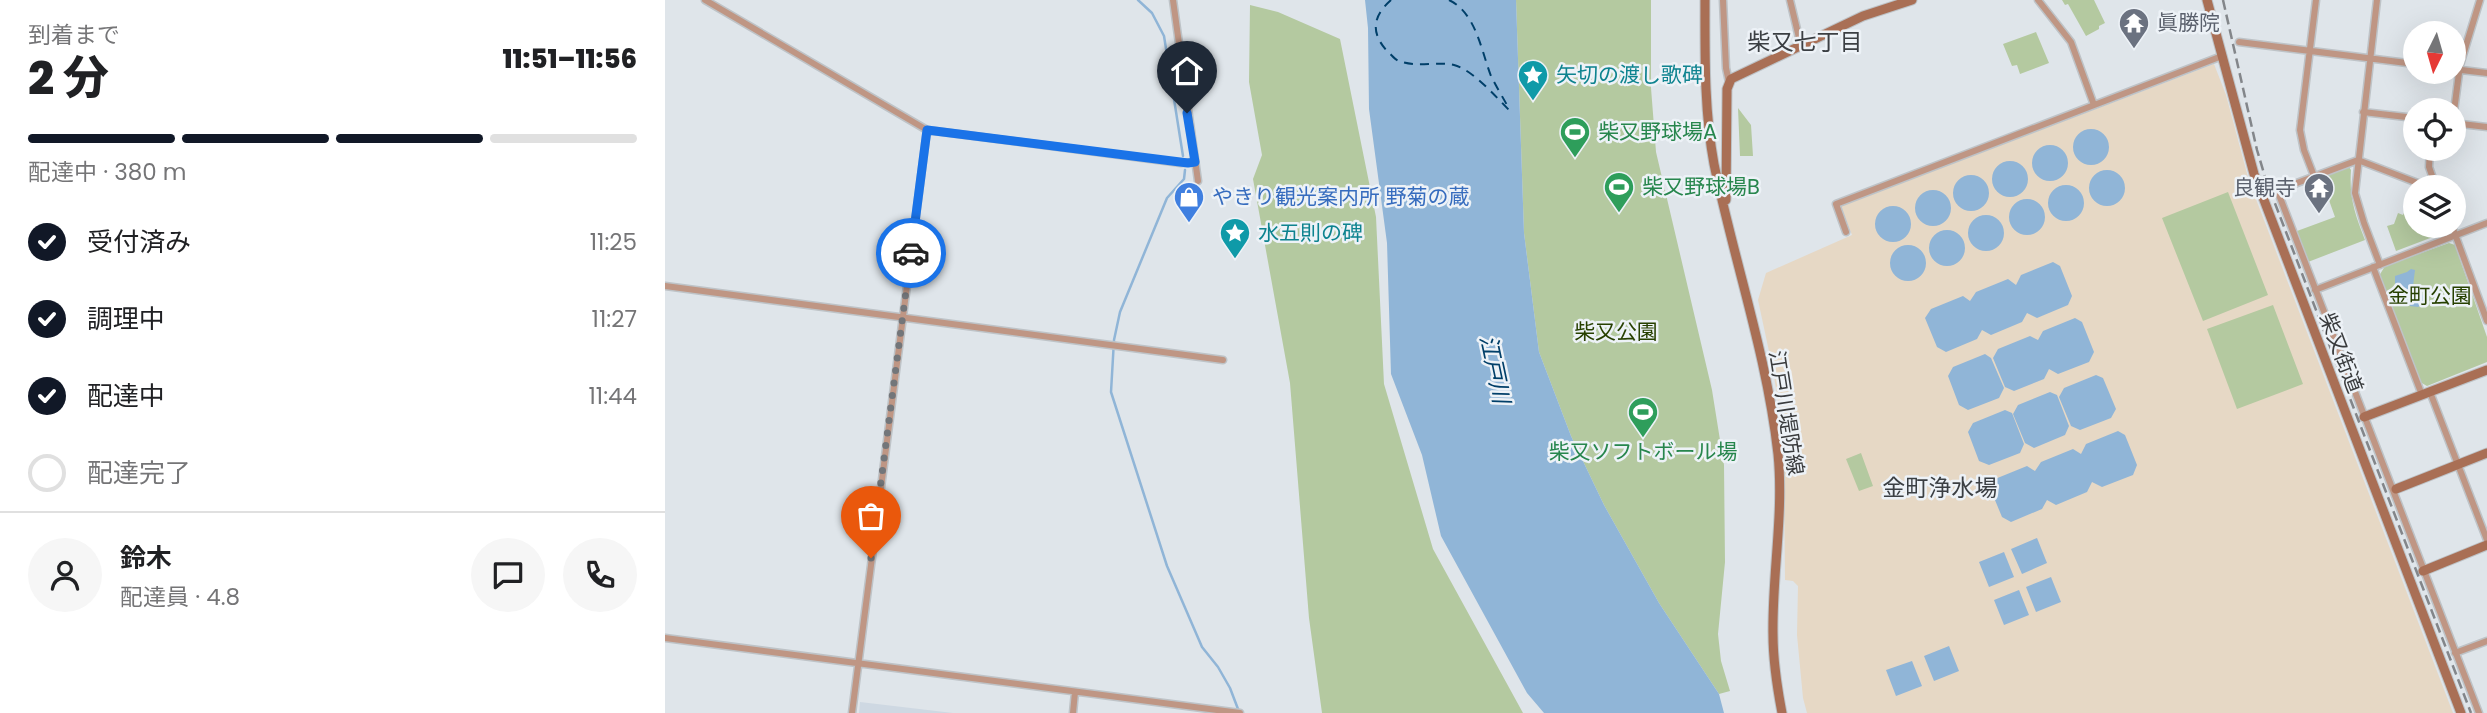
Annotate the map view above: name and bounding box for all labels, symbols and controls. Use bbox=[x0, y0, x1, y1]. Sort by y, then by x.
temple icon: 眞勝院 bbox=[2117, 6, 2151, 50]
place label: 眞勝院 bbox=[2157, 8, 2220, 37]
text: 到着まで bbox=[28, 19, 120, 51]
north arrow bbox=[2403, 21, 2466, 84]
map controls bbox=[2403, 21, 2466, 238]
district label: 柴又七丁目 bbox=[1748, 26, 1863, 58]
text: 11:51–11:56 bbox=[503, 41, 637, 77]
pin bbox=[1157, 41, 1217, 113]
text: 2 分 bbox=[28, 46, 109, 110]
icon: home bbox=[1168, 52, 1206, 90]
place icon: 矢切の渡し歌碑 bbox=[1516, 58, 1550, 102]
place label: 矢切の渡し歌碑 bbox=[1556, 60, 1703, 89]
button: locate bbox=[2403, 98, 2466, 161]
sports icon: 柴又野球場A bbox=[1558, 115, 1592, 159]
place label: 柴又野球場A bbox=[1598, 117, 1717, 146]
text: 配達中 · 380 m bbox=[28, 156, 187, 188]
sports icon: 柴又野球場B bbox=[1602, 170, 1636, 214]
temple icon: 良観寺 bbox=[2302, 171, 2336, 215]
place label: 柴又野球場B bbox=[1642, 172, 1760, 201]
place label: 良観寺 bbox=[2233, 173, 2296, 202]
button: layers bbox=[2403, 175, 2466, 238]
shop icon: やきり観光案内所 野菊の蔵 bbox=[1172, 180, 1206, 224]
place label: やきり観光案内所 野菊の蔵 bbox=[1212, 182, 1470, 211]
place icon: 水五則の碑 bbox=[1218, 216, 1252, 260]
courier bbox=[876, 218, 946, 288]
place label: 水五則の碑 bbox=[1258, 218, 1363, 247]
icon: check bbox=[28, 223, 66, 261]
text: 受付済み bbox=[87, 224, 191, 260]
text: 11:25 bbox=[590, 226, 637, 258]
icon: car bbox=[892, 234, 930, 272]
park label: 金町公園 bbox=[2388, 281, 2472, 310]
icon: check bbox=[28, 300, 66, 338]
text: 調理中 bbox=[87, 301, 165, 337]
text: 11:27 bbox=[592, 303, 637, 335]
street label: 柴又街道 bbox=[2313, 308, 2370, 397]
park label: 柴又公園 bbox=[1574, 317, 1658, 346]
water label: 江戸川 bbox=[1472, 332, 1518, 409]
street label: 江戸川堤防線 bbox=[1762, 348, 1811, 477]
icon: check bbox=[28, 377, 66, 415]
text: 配達中 bbox=[87, 378, 165, 414]
text: 11:44 bbox=[588, 380, 637, 412]
sports icon: 柴又ソフトボール場 bbox=[1626, 395, 1660, 439]
place label: 柴又ソフトボール場 bbox=[1549, 437, 1738, 466]
text: 配達完了 bbox=[87, 455, 191, 491]
district label: 金町浄水場 bbox=[1883, 472, 1998, 504]
pin bbox=[841, 486, 901, 558]
icon: bag bbox=[852, 497, 890, 535]
button: person bbox=[28, 538, 102, 612]
button: chat bbox=[471, 538, 545, 612]
button: phone bbox=[563, 538, 637, 612]
text: 鈴木 bbox=[120, 540, 172, 576]
text: 配達員 · 4.8 bbox=[120, 581, 240, 613]

